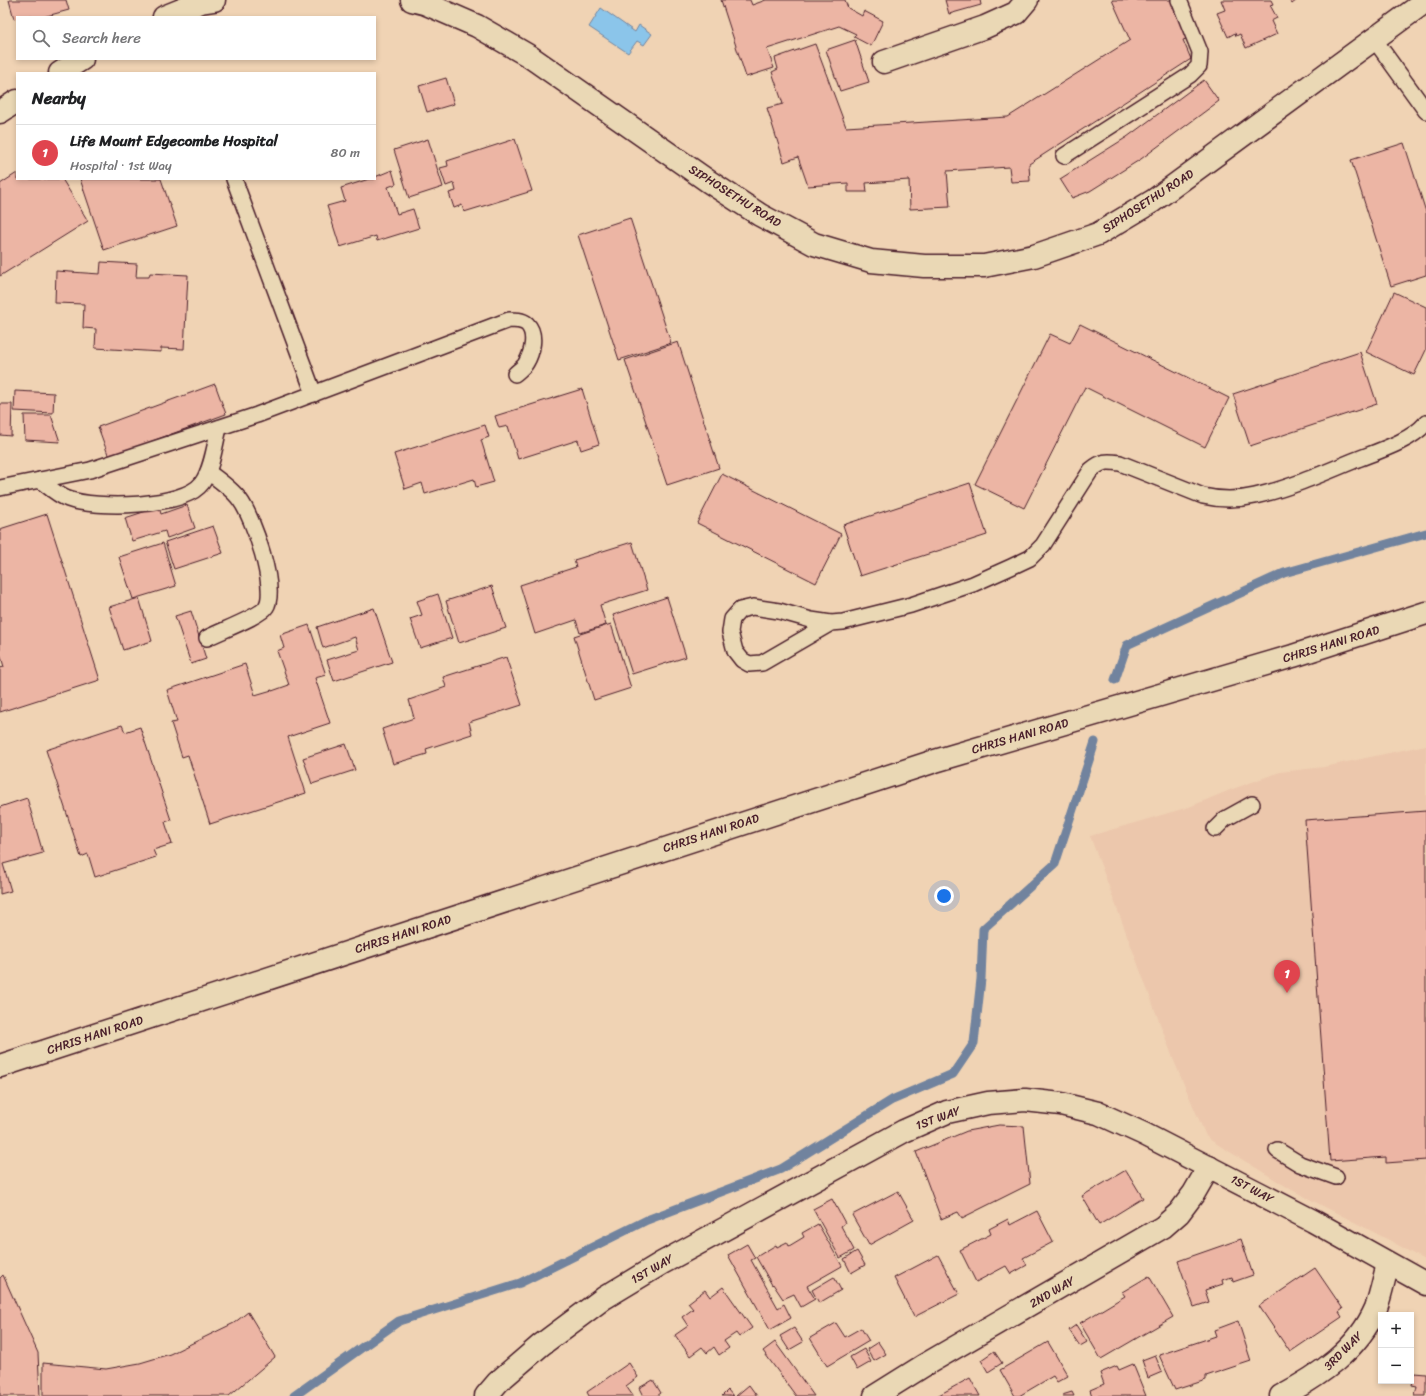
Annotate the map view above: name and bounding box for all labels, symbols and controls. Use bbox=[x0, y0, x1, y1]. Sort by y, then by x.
search box bbox=[16, 16, 376, 60]
text: Search here bbox=[62, 25, 141, 51]
icon: search bbox=[30, 27, 52, 49]
text: Nearby bbox=[32, 83, 86, 113]
text: Life Mount Edgecombe Hospital bbox=[70, 128, 278, 154]
text: 1 bbox=[42, 141, 48, 164]
text: 80 m bbox=[331, 141, 360, 164]
text: Hospital · 1st Way bbox=[70, 154, 172, 177]
street label: SIPHOSETHU ROAD bbox=[684, 159, 786, 234]
street label: SIPHOSETHU ROAD bbox=[1098, 163, 1199, 239]
street label: CHRIS HANI ROAD bbox=[1280, 619, 1383, 669]
street label: CHRIS HANI ROAD bbox=[969, 711, 1072, 760]
street label: CHRIS HANI ROAD bbox=[660, 807, 763, 859]
your location bbox=[934, 886, 954, 906]
street label: CHRIS HANI ROAD bbox=[352, 908, 455, 960]
pin: 1 bbox=[1274, 960, 1300, 993]
street label: CHRIS HANI ROAD bbox=[44, 1009, 147, 1061]
street label: 1ST WAY bbox=[912, 1099, 965, 1136]
street label: 1ST WAY bbox=[1226, 1168, 1279, 1210]
street label: 1ST WAY bbox=[626, 1247, 679, 1290]
street label: 2ND WAY bbox=[1025, 1269, 1080, 1314]
map controls bbox=[1378, 1312, 1414, 1384]
button: + bbox=[1378, 1312, 1414, 1348]
street label: 3RD WAY bbox=[1318, 1325, 1369, 1376]
button: − bbox=[1378, 1348, 1414, 1384]

